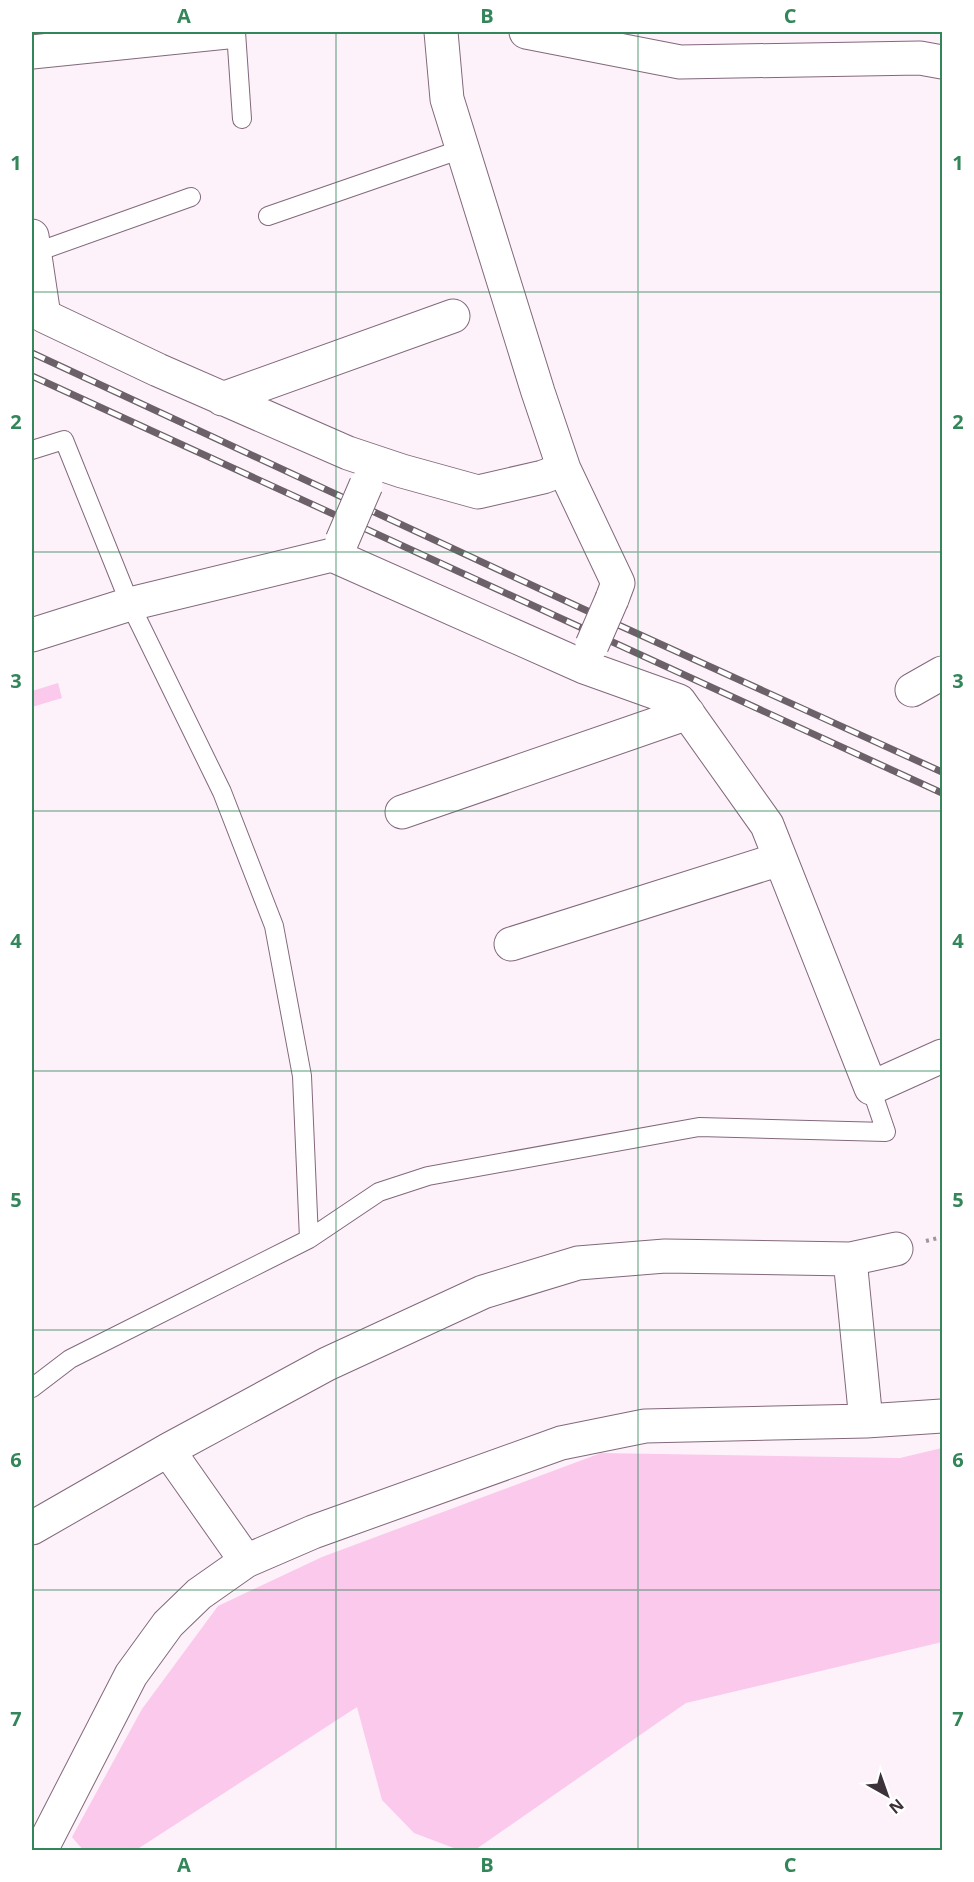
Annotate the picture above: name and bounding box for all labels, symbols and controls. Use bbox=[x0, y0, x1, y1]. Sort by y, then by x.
text: A bbox=[177, 2, 191, 29]
text: B bbox=[480, 2, 494, 29]
text: C bbox=[784, 2, 797, 29]
text: 1 bbox=[10, 149, 22, 176]
text: 1 bbox=[952, 149, 964, 176]
text: 2 bbox=[10, 408, 22, 435]
text: 2 bbox=[952, 408, 964, 435]
text: 3 bbox=[10, 667, 22, 694]
text: 3 bbox=[952, 667, 964, 694]
text: 4 bbox=[10, 927, 22, 954]
text: 4 bbox=[952, 927, 964, 954]
text: 5 bbox=[10, 1186, 22, 1213]
text: 5 bbox=[952, 1186, 964, 1213]
text: 6 bbox=[10, 1446, 22, 1473]
text: 6 bbox=[952, 1446, 964, 1473]
text: 7 bbox=[10, 1705, 22, 1732]
text: 7 bbox=[952, 1705, 964, 1732]
north arrow bbox=[857, 1765, 917, 1825]
text: N bbox=[885, 1794, 909, 1819]
text: A bbox=[177, 1851, 191, 1878]
text: B bbox=[480, 1851, 494, 1878]
text: C bbox=[784, 1851, 797, 1878]

